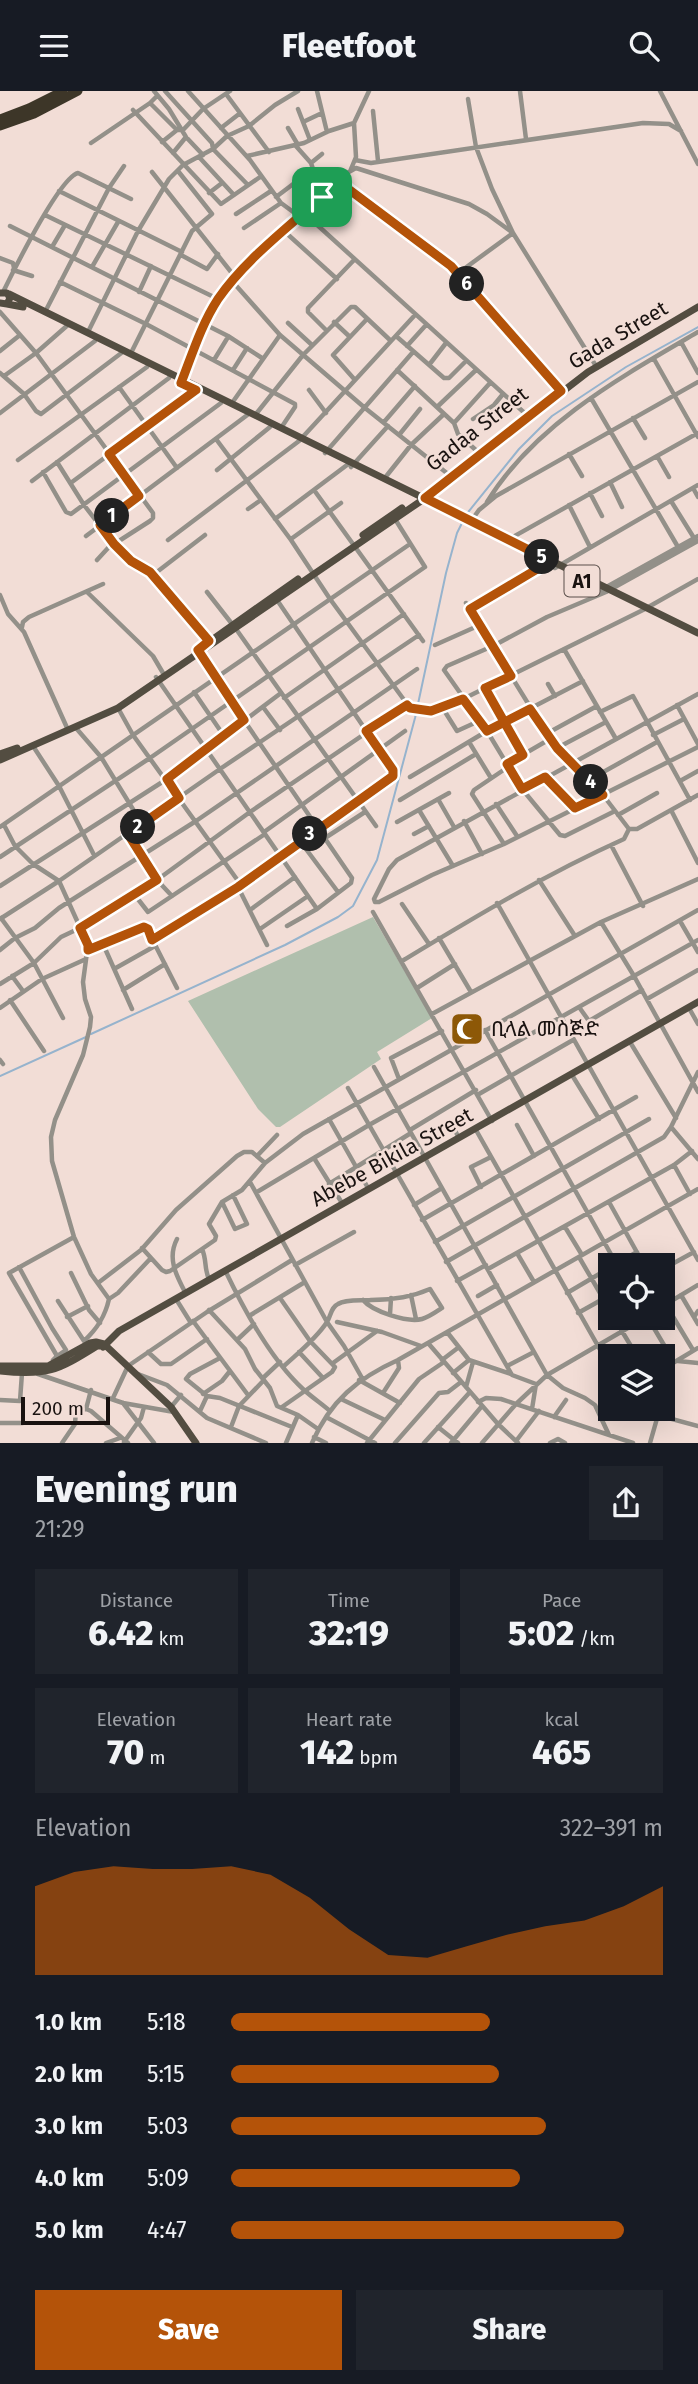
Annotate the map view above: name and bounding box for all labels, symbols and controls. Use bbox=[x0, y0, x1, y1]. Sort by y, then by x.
icon: menu bbox=[35, 27, 73, 65]
text: Fleetfoot bbox=[282, 27, 416, 65]
icon: search bbox=[625, 27, 663, 65]
pin bbox=[292, 167, 352, 227]
icon: arrive bbox=[303, 178, 341, 216]
pin: 6 bbox=[449, 267, 484, 301]
text: 6 bbox=[461, 272, 472, 295]
street label: Gada Street bbox=[564, 295, 673, 375]
street label: Gadaa Street bbox=[421, 381, 534, 477]
pin: 1 bbox=[94, 499, 130, 533]
text: 1 bbox=[107, 504, 116, 527]
pin: 5 bbox=[524, 539, 560, 575]
text: 5 bbox=[536, 545, 547, 568]
road number: A1 bbox=[564, 566, 600, 596]
pin: 4 bbox=[574, 765, 608, 799]
text: 4 bbox=[585, 770, 596, 793]
pin: 2 bbox=[120, 809, 156, 845]
text: 2 bbox=[133, 815, 142, 838]
pin: 3 bbox=[292, 817, 328, 851]
text: 3 bbox=[305, 822, 314, 845]
mosque icon: ቢላል መስጅድ bbox=[448, 1010, 486, 1048]
place label: ቢላል መስጅድ bbox=[491, 1016, 599, 1042]
street label: Abebe Bikila Street bbox=[307, 1102, 478, 1212]
map controls bbox=[598, 1253, 675, 1421]
button: locate bbox=[598, 1253, 675, 1330]
button: layers bbox=[598, 1344, 675, 1421]
scale bar bbox=[21, 1393, 110, 1425]
text: 200 m bbox=[32, 1397, 84, 1420]
text: Evening run bbox=[35, 1466, 238, 1512]
button: share bbox=[589, 1466, 663, 1540]
text: 21:29 bbox=[35, 1515, 85, 1543]
text: Distance bbox=[99, 1589, 173, 1612]
text: Time bbox=[328, 1589, 370, 1612]
text: Pace bbox=[542, 1589, 581, 1612]
text: 6.42 bbox=[88, 1612, 154, 1654]
text: 32:19 bbox=[309, 1612, 389, 1654]
text: 5:02 bbox=[508, 1612, 574, 1654]
text: km bbox=[154, 1627, 185, 1650]
text: /km bbox=[574, 1627, 615, 1650]
text: Elevation bbox=[97, 1708, 176, 1731]
text: Heart rate bbox=[306, 1708, 392, 1731]
text: kcal bbox=[545, 1708, 579, 1731]
text: 70 bbox=[107, 1731, 144, 1773]
text: 142 bbox=[300, 1731, 354, 1773]
text: 465 bbox=[532, 1731, 591, 1773]
text: m bbox=[144, 1746, 166, 1769]
text: bpm bbox=[354, 1746, 398, 1769]
text: Elevation bbox=[35, 1814, 131, 1842]
text: 322–391 m bbox=[560, 1814, 663, 1842]
text: 1.0 km bbox=[35, 2008, 102, 2036]
text: 5:18 bbox=[147, 2008, 186, 2036]
text: 2.0 km bbox=[35, 2060, 103, 2088]
text: 5:15 bbox=[147, 2060, 185, 2088]
text: 3.0 km bbox=[35, 2112, 103, 2140]
text: 5:03 bbox=[147, 2112, 188, 2140]
text: 4.0 km bbox=[35, 2164, 104, 2192]
text: 5:09 bbox=[147, 2164, 189, 2192]
text: 5.0 km bbox=[35, 2216, 104, 2244]
text: 4:47 bbox=[147, 2216, 187, 2244]
button: Save bbox=[35, 2290, 342, 2370]
button: Share bbox=[356, 2290, 663, 2370]

